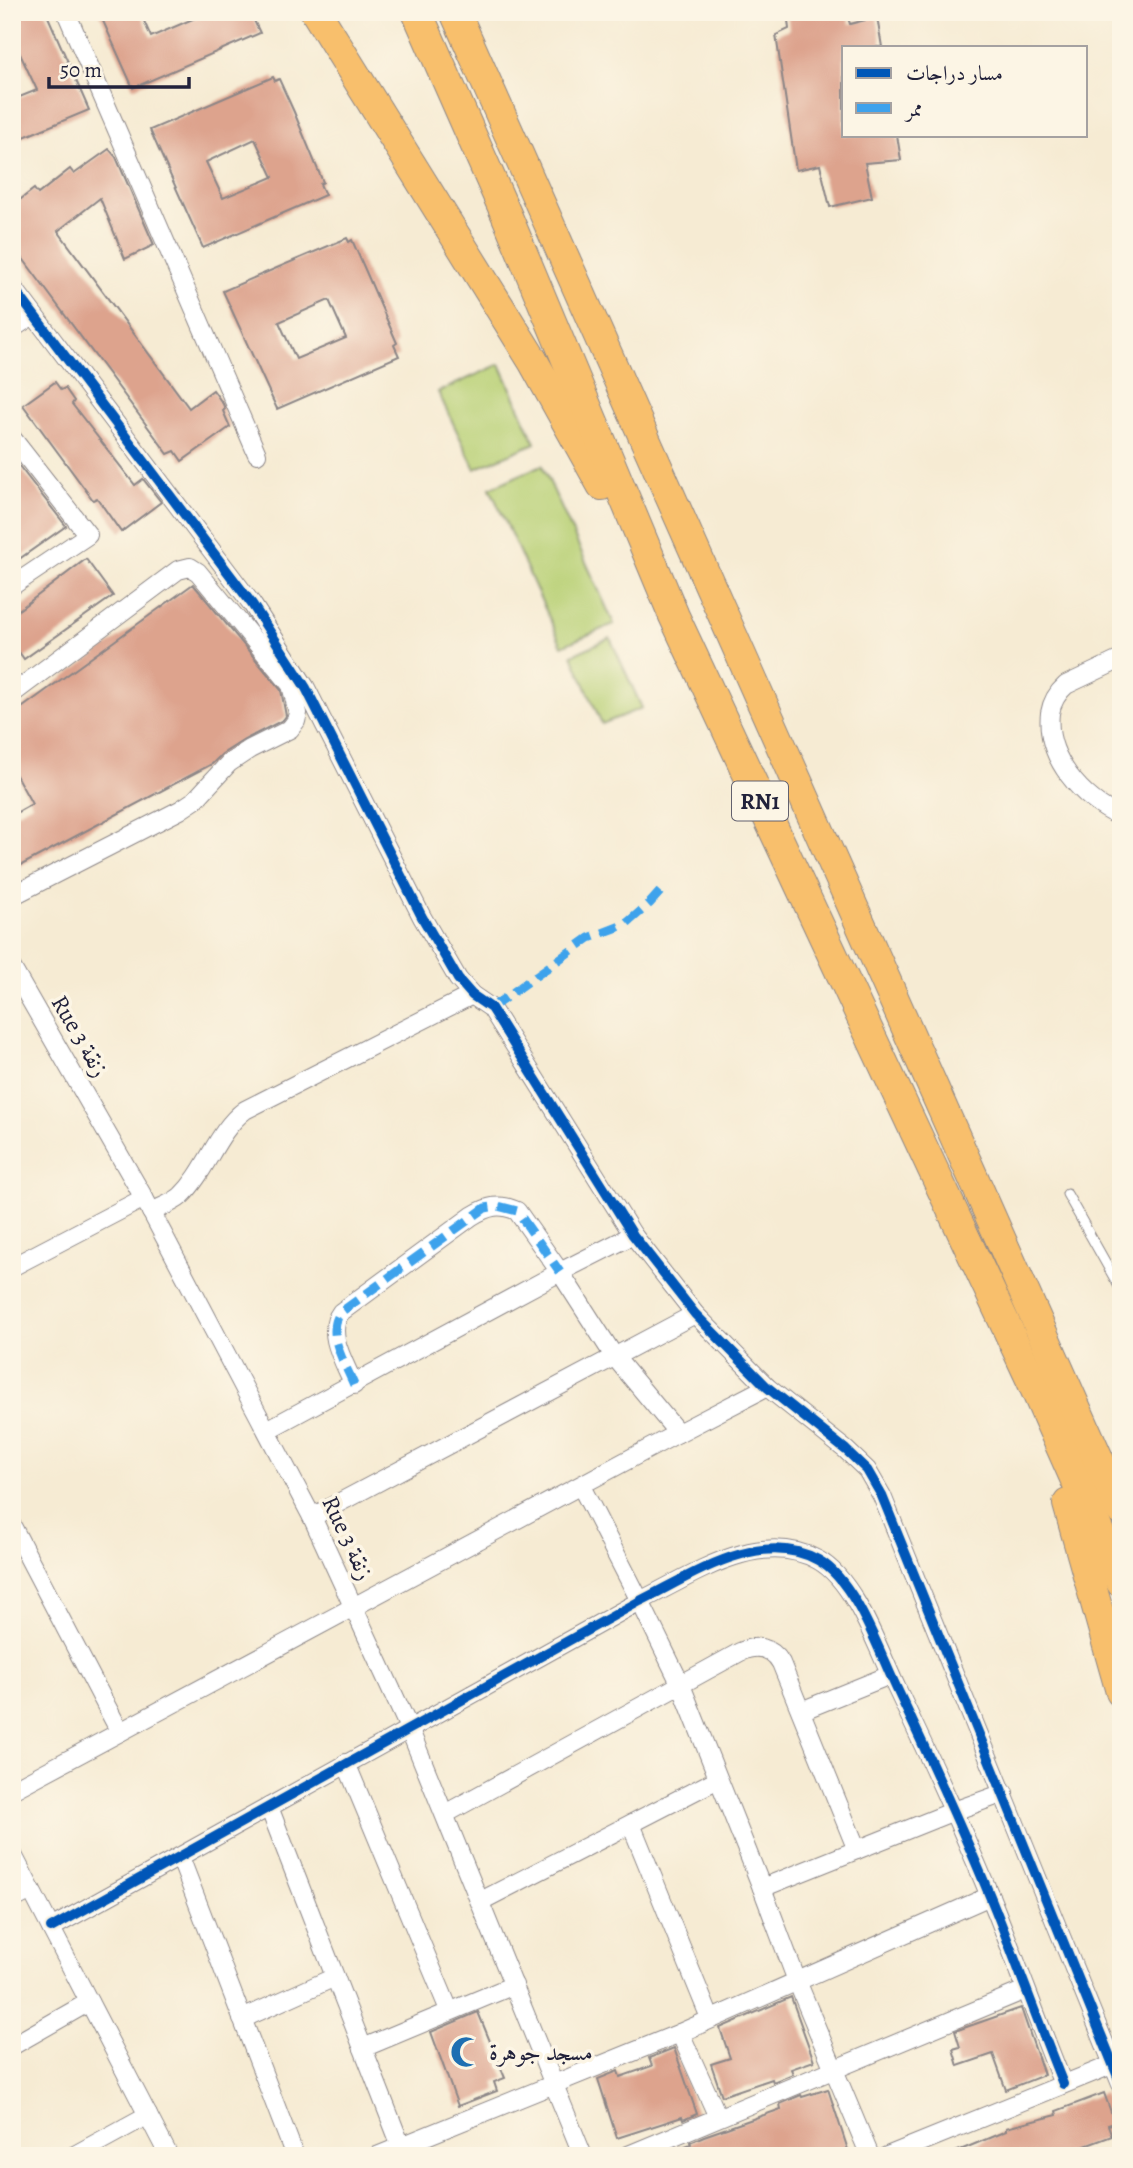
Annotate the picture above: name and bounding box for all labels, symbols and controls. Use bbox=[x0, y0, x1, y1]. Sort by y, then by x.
scale bar bbox=[49, 46, 189, 90]
legend bbox=[842, 46, 1088, 136]
text: 50 m bbox=[60, 56, 102, 84]
text: مسار دراجات bbox=[906, 59, 1003, 87]
text: ممر bbox=[904, 95, 923, 123]
road number: RN1 bbox=[732, 782, 788, 820]
street label: Rue 3 زنقة bbox=[44, 989, 116, 1083]
street label: Rue 3 زنقة bbox=[315, 1491, 381, 1585]
mosque icon: مسجد جوهرة bbox=[449, 2035, 483, 2069]
place label: مسجد جوهرة bbox=[489, 2036, 593, 2068]

